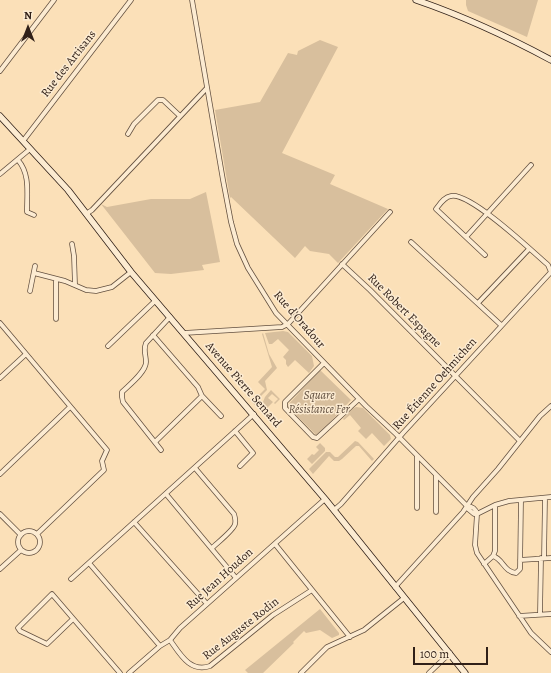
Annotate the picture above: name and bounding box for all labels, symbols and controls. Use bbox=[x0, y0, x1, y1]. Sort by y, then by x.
north arrow bbox=[8, 8, 48, 48]
text: N bbox=[24, 8, 32, 23]
street label: Rue des Artisans bbox=[38, 28, 100, 100]
street label: Rue Robert Espagne bbox=[364, 271, 444, 351]
street label: Rue d'Oradour bbox=[270, 288, 328, 352]
street label: Rue Étienne Oehmichen bbox=[390, 335, 480, 433]
street label: Avenue Pierre Semard bbox=[202, 339, 284, 431]
park label: Square Résistance Fer bbox=[288, 389, 350, 417]
street label: Rue Jean Houdon bbox=[184, 545, 256, 613]
street label: Rue Auguste Rodin bbox=[200, 595, 282, 663]
scale bar bbox=[415, 639, 490, 665]
text: 100 m bbox=[420, 646, 449, 662]

